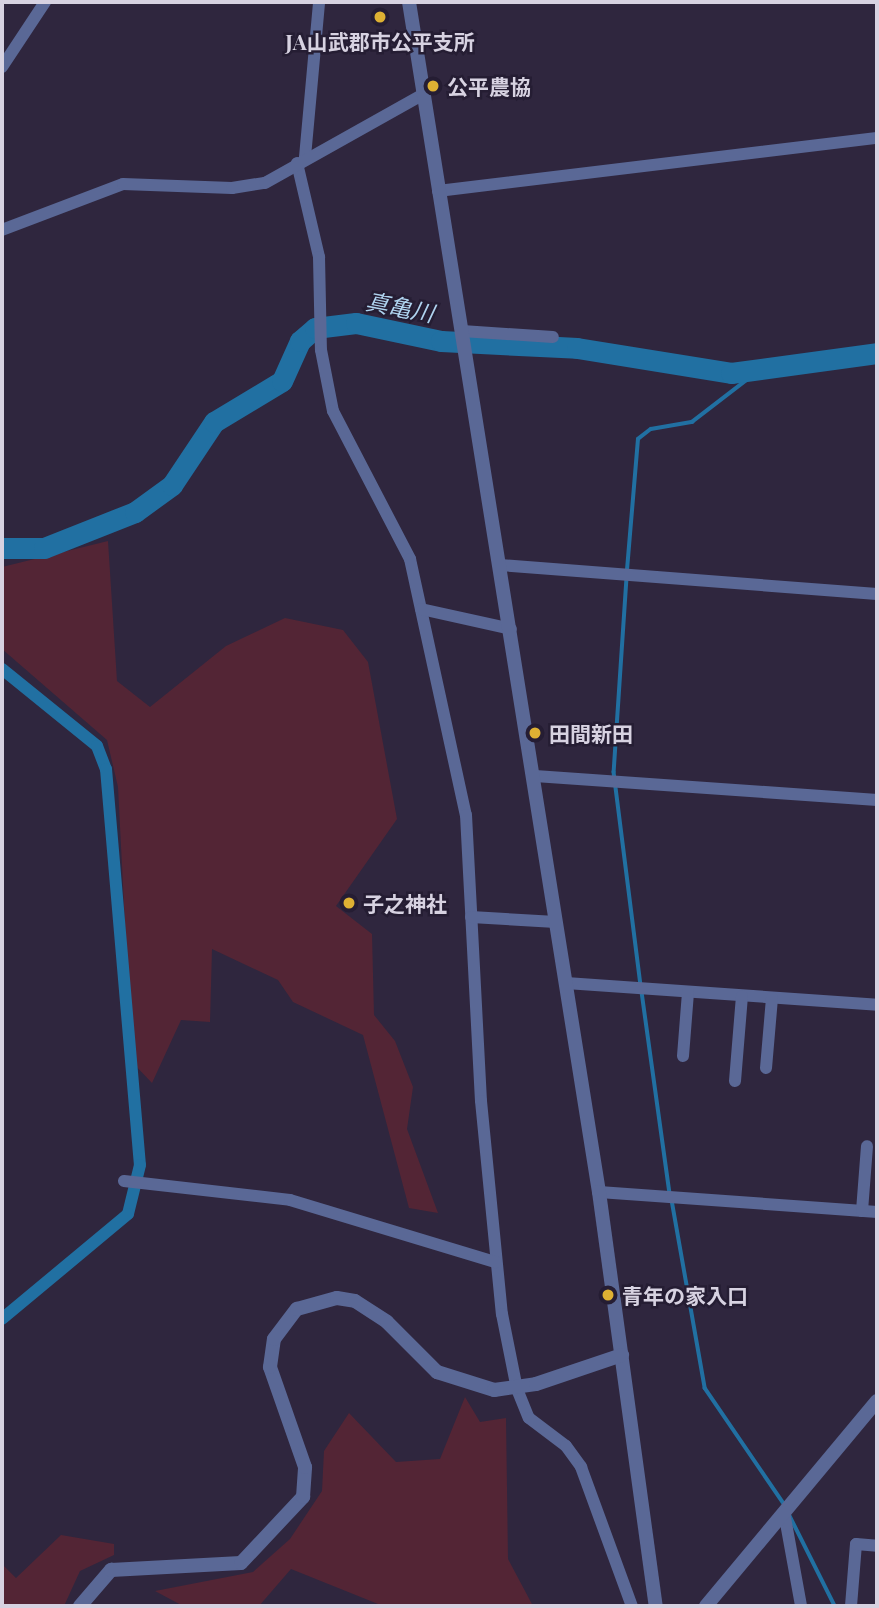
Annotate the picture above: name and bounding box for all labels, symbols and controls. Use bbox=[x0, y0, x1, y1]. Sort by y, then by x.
marker: JA山武郡市公平支所 bbox=[372, 9, 388, 25]
place label: JA山武郡市公平支所 bbox=[285, 28, 475, 54]
place label: 公平農協 bbox=[447, 73, 531, 99]
marker: 公平農協 bbox=[425, 78, 441, 94]
water label: 真亀川 bbox=[364, 287, 436, 327]
place label: 田間新田 bbox=[549, 720, 633, 746]
marker: 田間新田 bbox=[527, 725, 543, 741]
place label: 子之神社 bbox=[363, 890, 447, 916]
marker: 子之神社 bbox=[341, 895, 357, 911]
place label: 青年の家入口 bbox=[622, 1282, 748, 1308]
marker: 青年の家入口 bbox=[600, 1287, 616, 1303]

